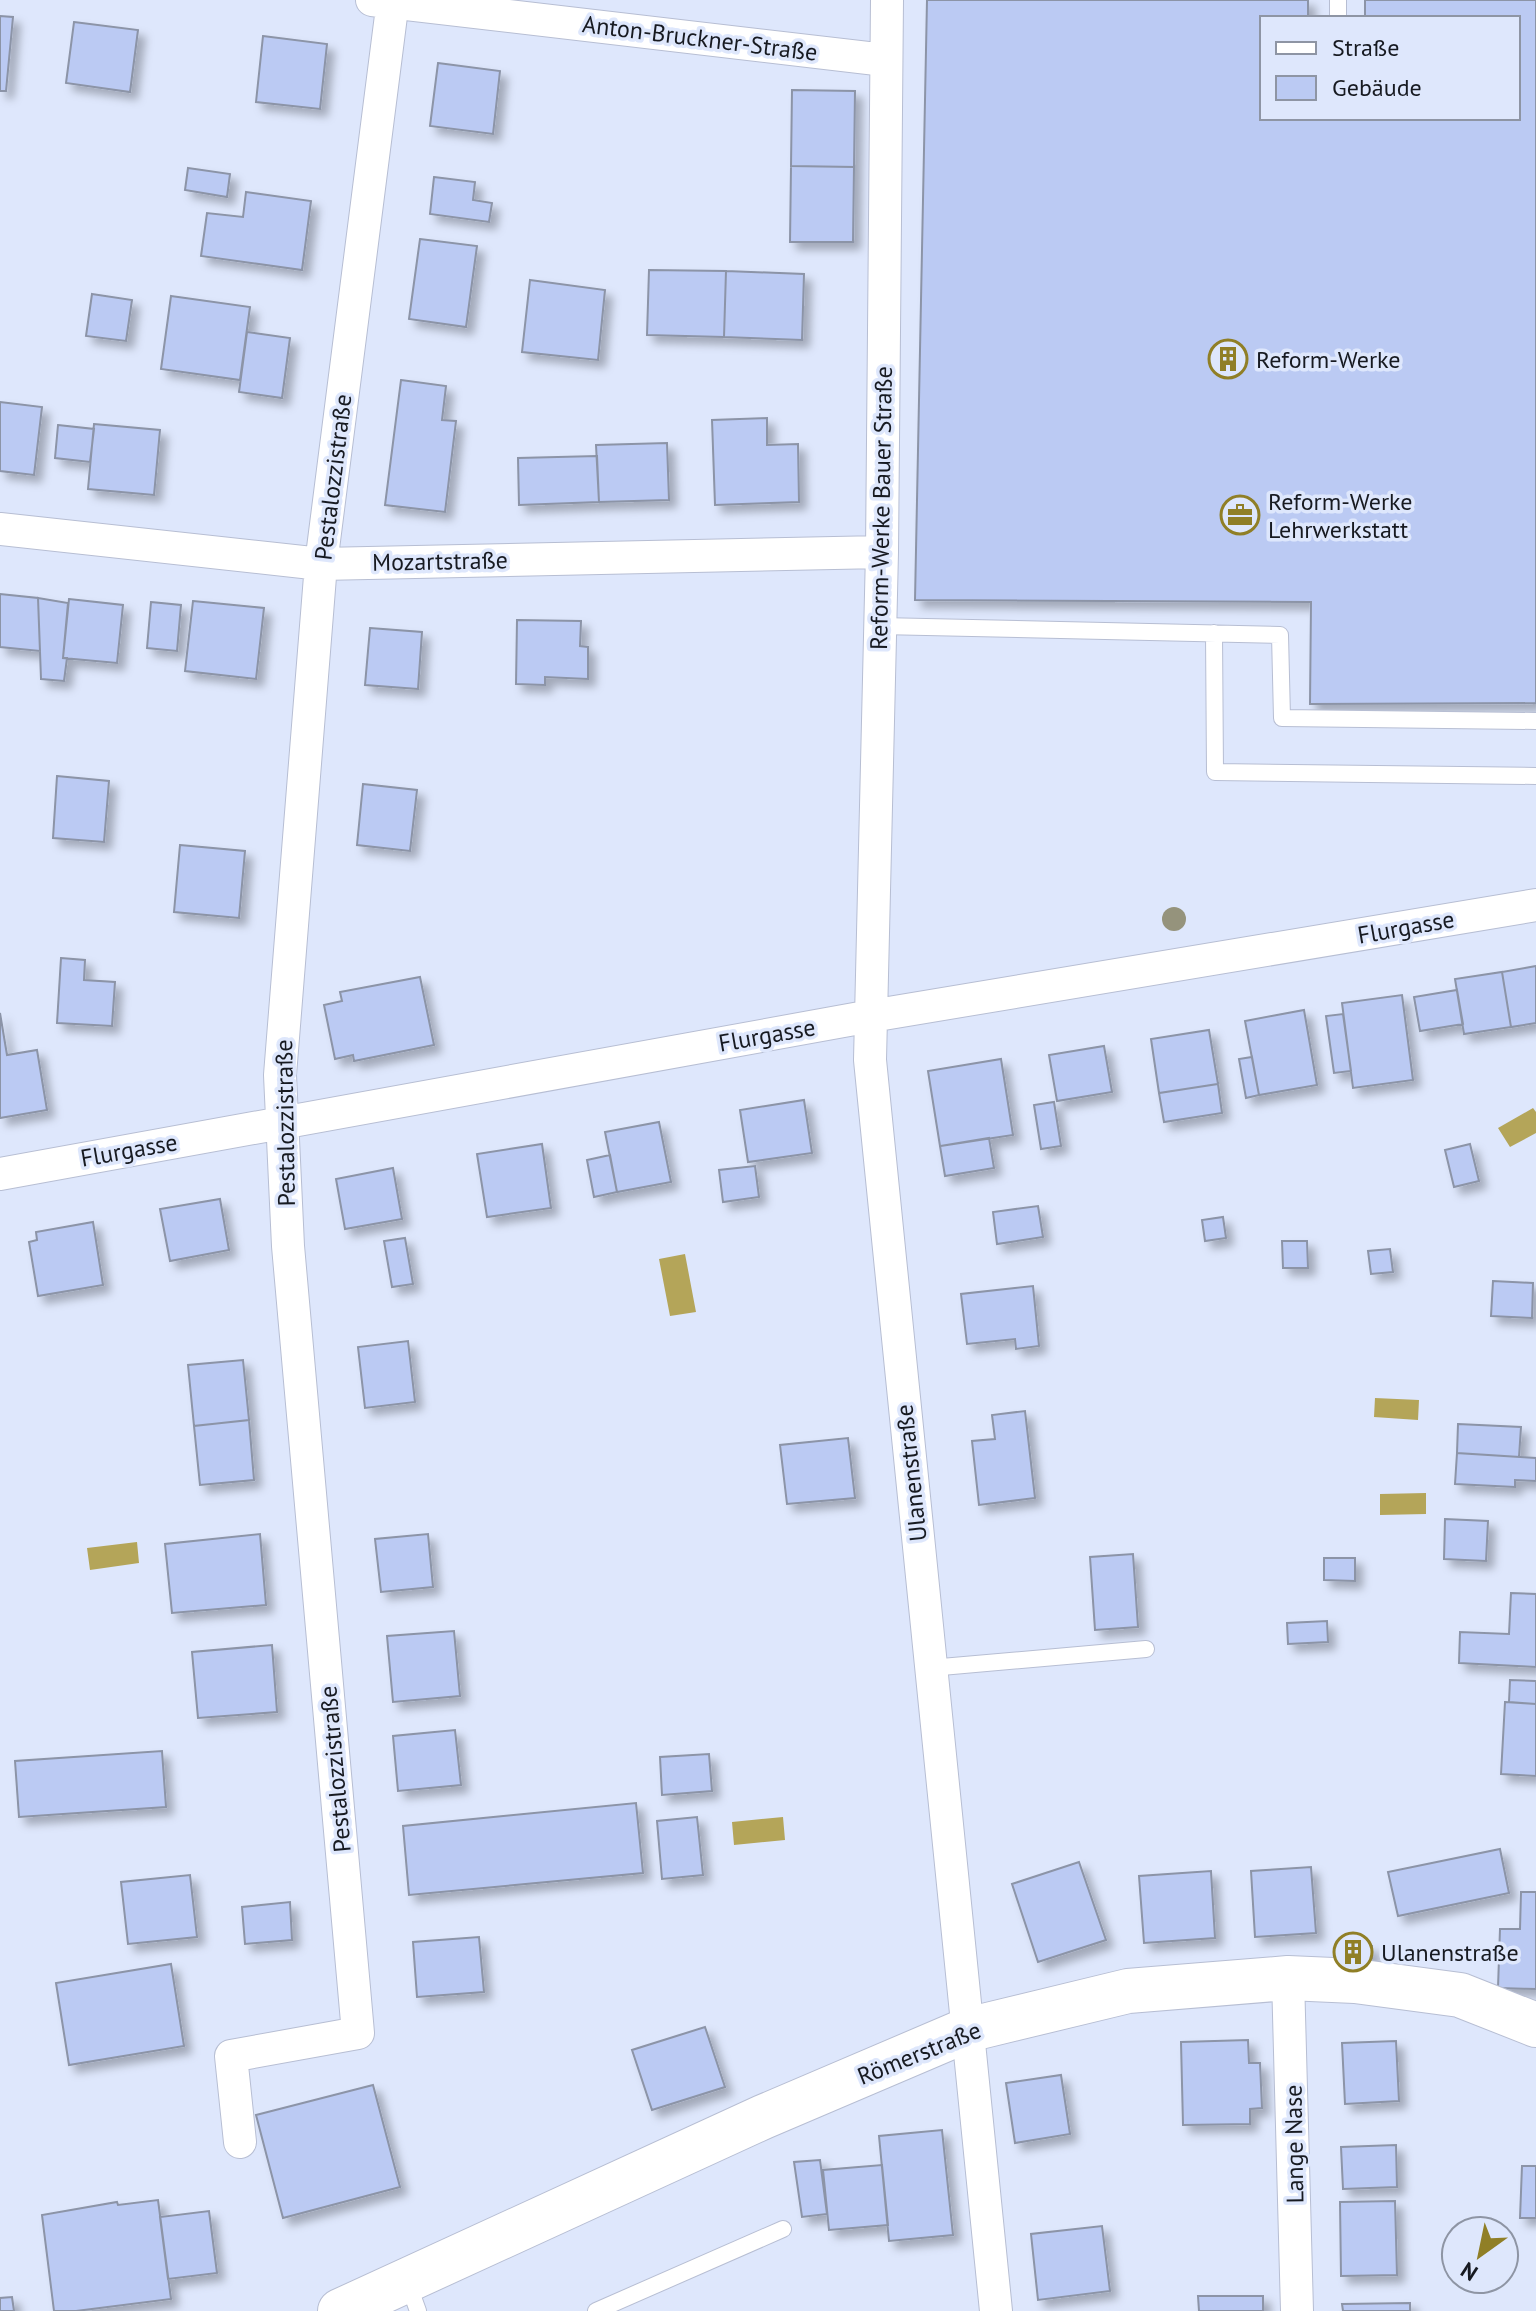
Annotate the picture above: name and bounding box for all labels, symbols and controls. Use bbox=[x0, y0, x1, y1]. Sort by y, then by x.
street label: Anton-Bruckner-Straße bbox=[581, 8, 819, 68]
legend bbox=[1260, 16, 1520, 120]
text: Straße bbox=[1332, 32, 1399, 63]
text: Gebäude bbox=[1332, 72, 1422, 103]
building icon: Reform-Werke bbox=[1207, 338, 1249, 380]
place label: Reform-Werke bbox=[1256, 344, 1400, 375]
street label: Reform-Werke Bauer Straße bbox=[863, 366, 899, 650]
street label: Pestalozzistraße bbox=[307, 392, 359, 562]
place label: Reform-Werke Lehrwerkstatt bbox=[1268, 486, 1412, 545]
office icon: Reform-Werke Lehrwerkstatt bbox=[1219, 494, 1261, 536]
street label: Mozartstraße bbox=[372, 544, 508, 578]
street label: Flurgasse bbox=[1355, 903, 1457, 951]
street label: Flurgasse bbox=[716, 1011, 818, 1059]
street label: Pestalozzistraße bbox=[268, 1039, 302, 1207]
street label: Flurgasse bbox=[78, 1126, 180, 1174]
street label: Ulanenstraße bbox=[888, 1403, 934, 1543]
street label: Pestalozzistraße bbox=[312, 1684, 358, 1854]
building icon: Ulanenstraße bbox=[1332, 1931, 1374, 1973]
place label: Ulanenstraße bbox=[1381, 1937, 1519, 1968]
street label: Römerstraße bbox=[853, 2014, 985, 2092]
street label: Lange Nase bbox=[1277, 2084, 1311, 2204]
north arrow bbox=[1440, 2215, 1520, 2295]
text: N bbox=[1455, 2256, 1483, 2287]

